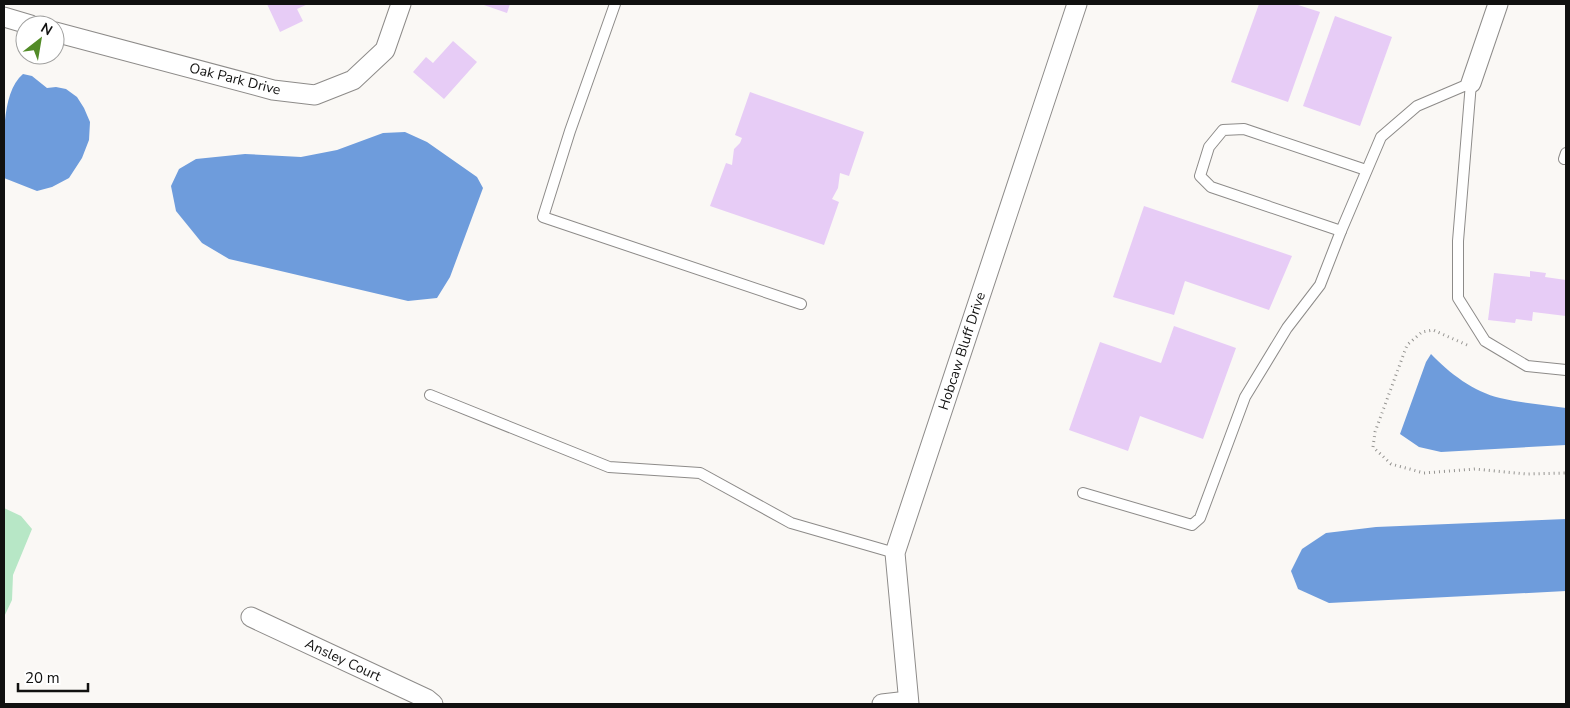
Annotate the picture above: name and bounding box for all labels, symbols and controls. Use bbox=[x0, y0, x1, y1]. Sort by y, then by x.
north arrow bbox=[15, 15, 65, 65]
text: N bbox=[37, 18, 56, 40]
street label: Oak Park Drive bbox=[187, 58, 283, 100]
street label: Hobcaw Bluff Drive bbox=[934, 290, 990, 412]
street label: Ansley Court bbox=[302, 634, 384, 686]
scale bar bbox=[18, 660, 88, 692]
text: 20 m bbox=[25, 668, 60, 688]

